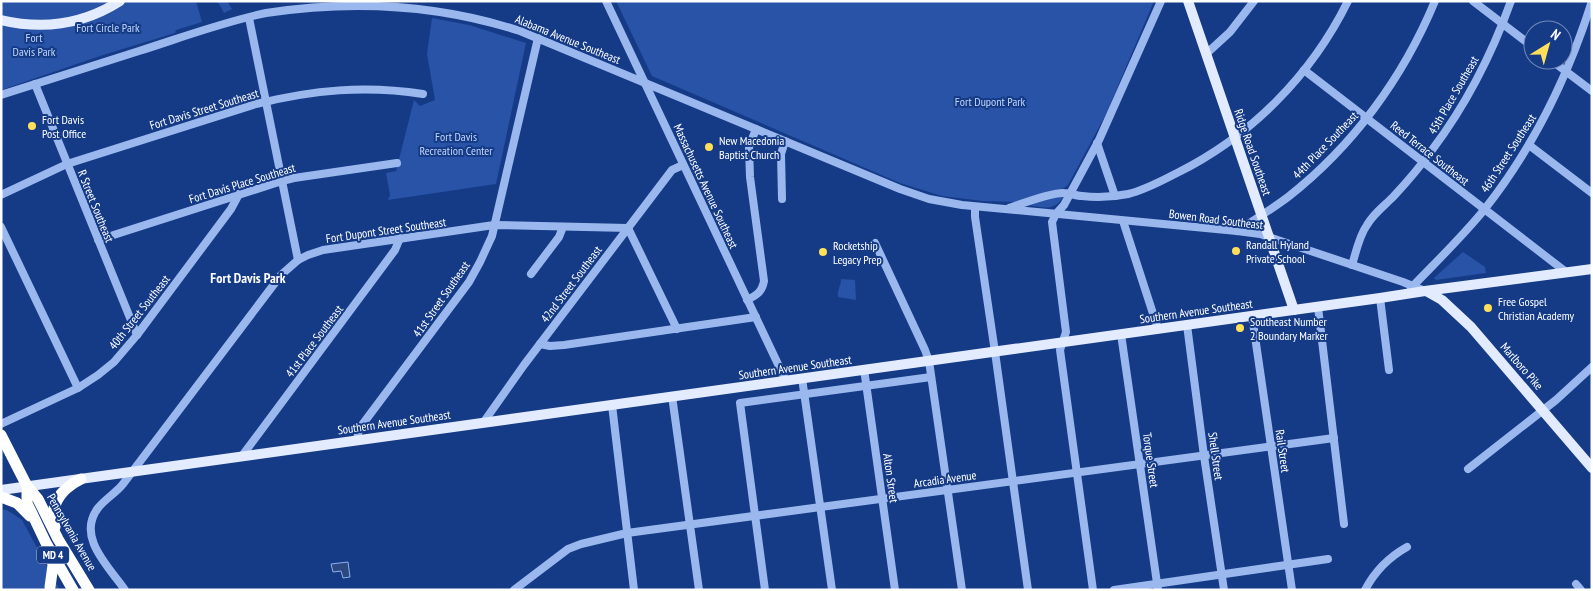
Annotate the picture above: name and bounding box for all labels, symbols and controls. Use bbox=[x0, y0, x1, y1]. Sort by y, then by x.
street label: Alabama Avenue Southeast bbox=[513, 11, 623, 67]
park label: Fort Circle Park bbox=[76, 20, 140, 35]
north arrow bbox=[1523, 20, 1573, 70]
text: N bbox=[1547, 25, 1564, 44]
park label: Fort Davis Park bbox=[13, 30, 56, 59]
street label: 45th Place Southeast bbox=[1425, 53, 1482, 137]
street label: Fort Davis Street Southeast bbox=[148, 85, 261, 133]
park label: Fort Dupont Park bbox=[955, 94, 1026, 109]
street label: Ridge Road Southeast bbox=[1231, 107, 1275, 198]
street label: 44th Place Southeast bbox=[1289, 108, 1361, 182]
street label: 46th Street Southeast bbox=[1477, 110, 1539, 195]
place label: Fort Davis Post Office bbox=[42, 112, 86, 141]
street label: Reed Terrace Southeast bbox=[1388, 118, 1473, 189]
marker: Fort Davis Post Office bbox=[26, 120, 38, 132]
street label: Massachusetts Avenue Southeast bbox=[670, 121, 742, 251]
park label: Fort Davis Recreation Center bbox=[419, 129, 493, 158]
place label: New Macedonia Baptist Church bbox=[719, 133, 784, 162]
marker: New Macedonia Baptist Church bbox=[703, 141, 715, 153]
street label: Fort Davis Place Southeast bbox=[187, 159, 298, 206]
street label: R Street Southeast bbox=[75, 168, 118, 245]
street label: Bowen Road Southeast bbox=[1168, 206, 1265, 232]
street label: Fort Dupont Street Southeast bbox=[325, 214, 448, 246]
place label: Randall Hyland Private School bbox=[1246, 237, 1309, 266]
place label: Rocketship Legacy Prep bbox=[833, 238, 882, 267]
street label: 42nd Street Southeast bbox=[537, 242, 605, 325]
marker: Randall Hyland Private School bbox=[1230, 245, 1242, 257]
marker: Rocketship Legacy Prep bbox=[817, 246, 829, 258]
street label: 41st Street Southeast bbox=[409, 258, 473, 340]
district label: Fort Davis Park bbox=[210, 269, 286, 287]
street label: 40th Street Southeast bbox=[105, 271, 173, 352]
place label: Free Gospel Christian Academy bbox=[1498, 294, 1574, 323]
street label: Southern Avenue Southeast bbox=[1139, 296, 1254, 326]
street label: 41st Place Southeast bbox=[282, 301, 346, 380]
marker: Free Gospel Christian Academy bbox=[1482, 302, 1494, 314]
place label: Southeast Number 2 Boundary Marker bbox=[1250, 314, 1328, 343]
marker: Southeast Number 2 Boundary Marker bbox=[1234, 322, 1246, 334]
street label: Marlboro Pike bbox=[1497, 339, 1547, 393]
street label: Southern Avenue Southeast bbox=[738, 352, 853, 382]
street label: Southern Avenue Southeast bbox=[337, 407, 452, 437]
street label: Rail Street bbox=[1273, 428, 1294, 474]
street label: Shell Street bbox=[1205, 431, 1227, 482]
street label: Torque Street bbox=[1140, 432, 1162, 489]
street label: Alton Street bbox=[880, 452, 902, 504]
street label: Arcadia Avenue bbox=[913, 467, 977, 491]
street label: Pennsylvania Avenue bbox=[44, 491, 100, 573]
road number: MD 4 bbox=[37, 546, 69, 564]

